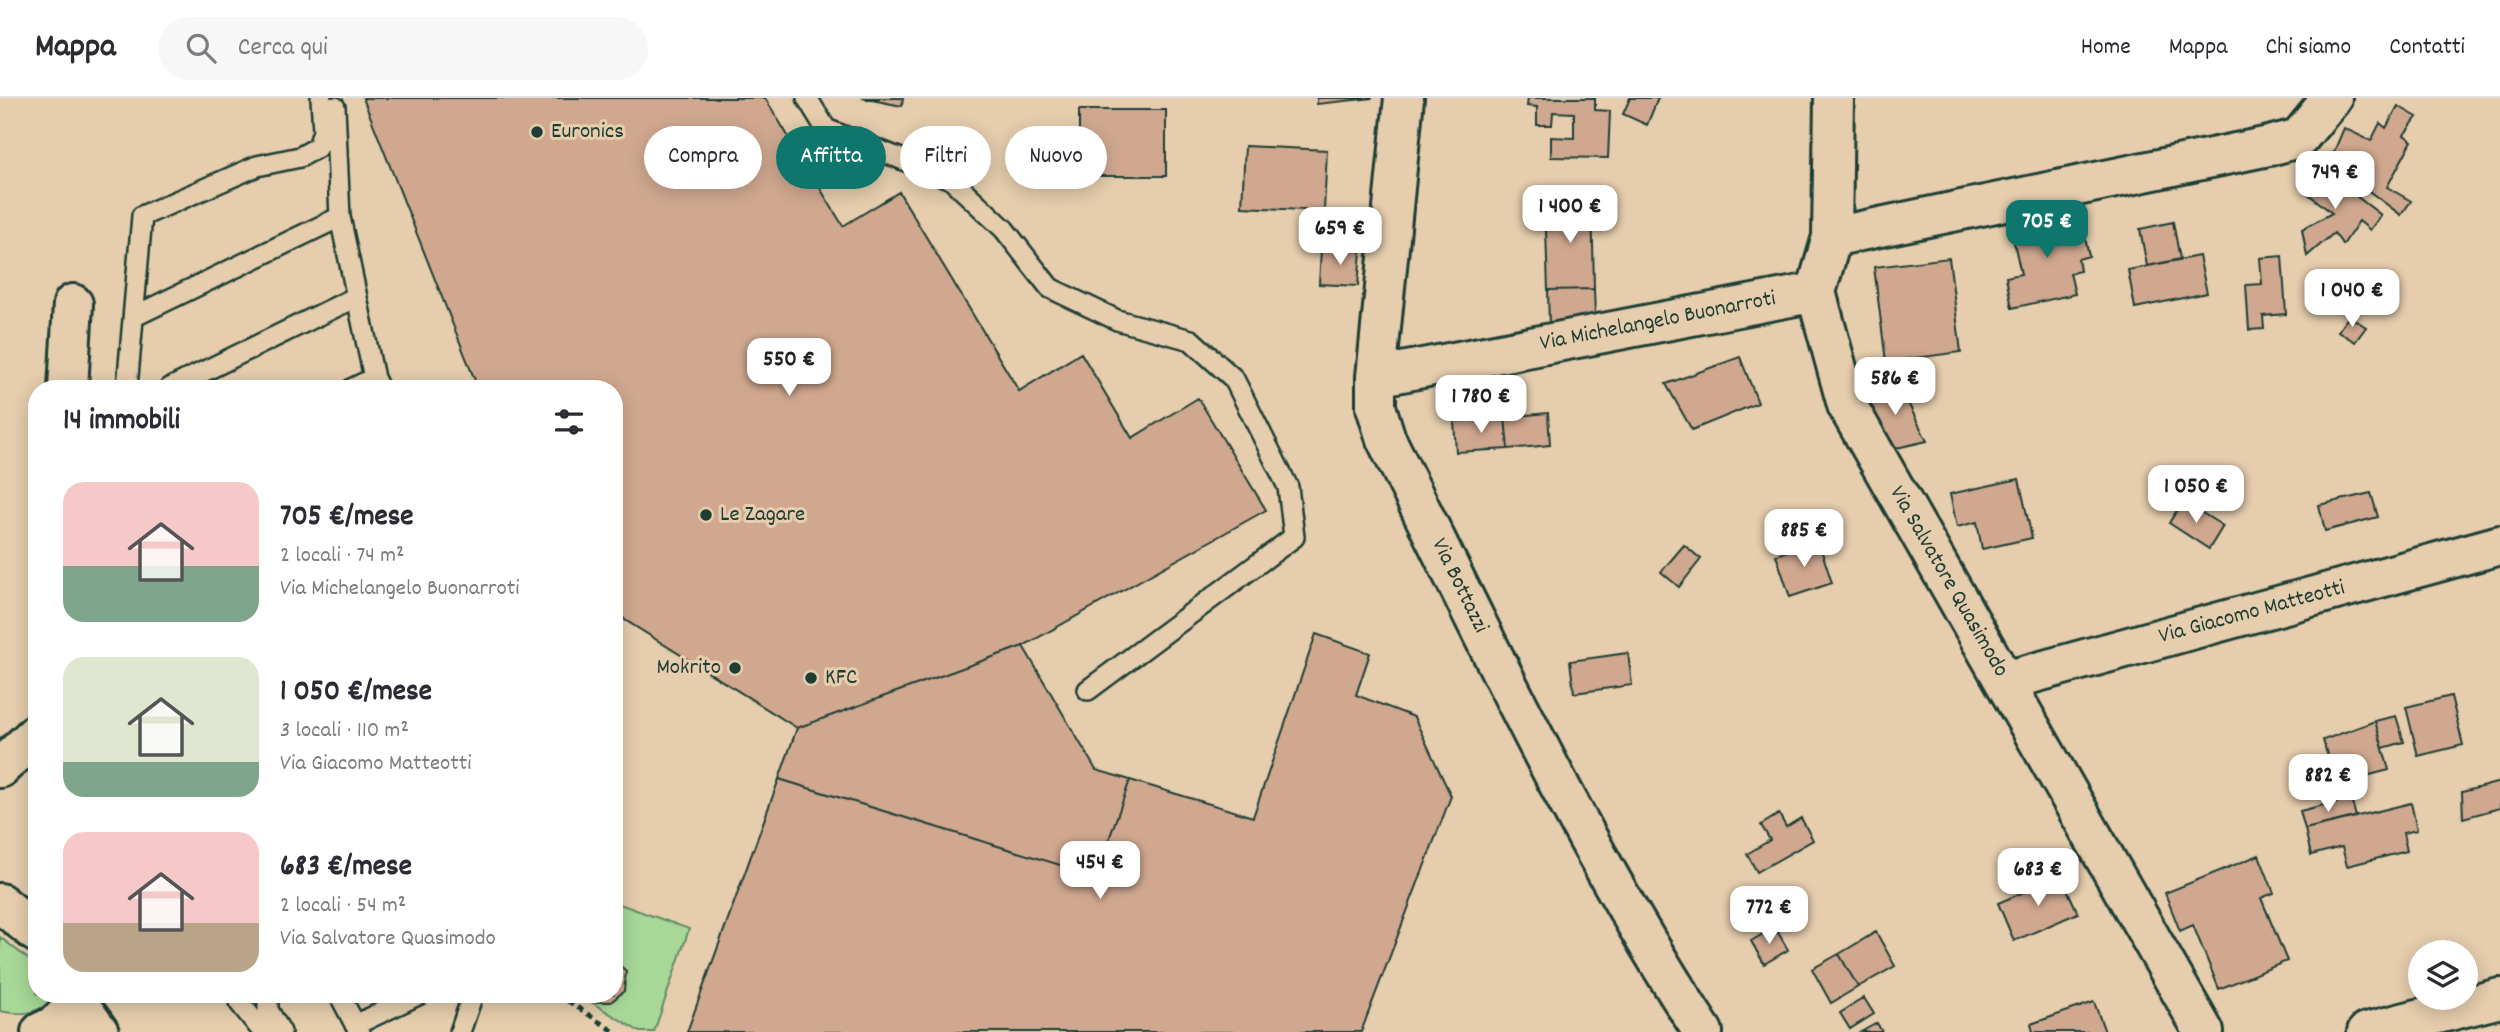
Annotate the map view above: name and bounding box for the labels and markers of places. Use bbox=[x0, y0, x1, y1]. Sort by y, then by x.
place label: Euronics bbox=[551, 116, 624, 149]
marker: Euronics bbox=[529, 124, 545, 140]
pin: 749 € bbox=[2286, 152, 2384, 211]
pin: 1 400 € bbox=[1505, 186, 1635, 245]
pin: 705 € bbox=[1998, 200, 2096, 260]
pin: 659 € bbox=[1291, 208, 1389, 267]
pin: 1 040 € bbox=[2287, 270, 2417, 329]
pin: 550 € bbox=[740, 338, 838, 398]
pin: 586 € bbox=[1846, 358, 1944, 417]
pin: 1 780 € bbox=[1416, 376, 1546, 435]
pin: 1 050 € bbox=[2131, 466, 2261, 525]
place label: Le Zagare bbox=[720, 499, 805, 532]
marker: Le Zagare bbox=[698, 507, 714, 523]
pin: 885 € bbox=[1755, 510, 1853, 569]
place label: Mokrito bbox=[656, 652, 721, 685]
marker: Mokrito bbox=[727, 660, 743, 676]
place label: KFC bbox=[825, 662, 857, 695]
marker: KFC bbox=[803, 670, 819, 686]
pin: 882 € bbox=[2279, 754, 2377, 814]
pin: 454 € bbox=[1051, 842, 1149, 901]
pin: 683 € bbox=[1989, 848, 2087, 908]
pin: 772 € bbox=[1720, 886, 1818, 946]

